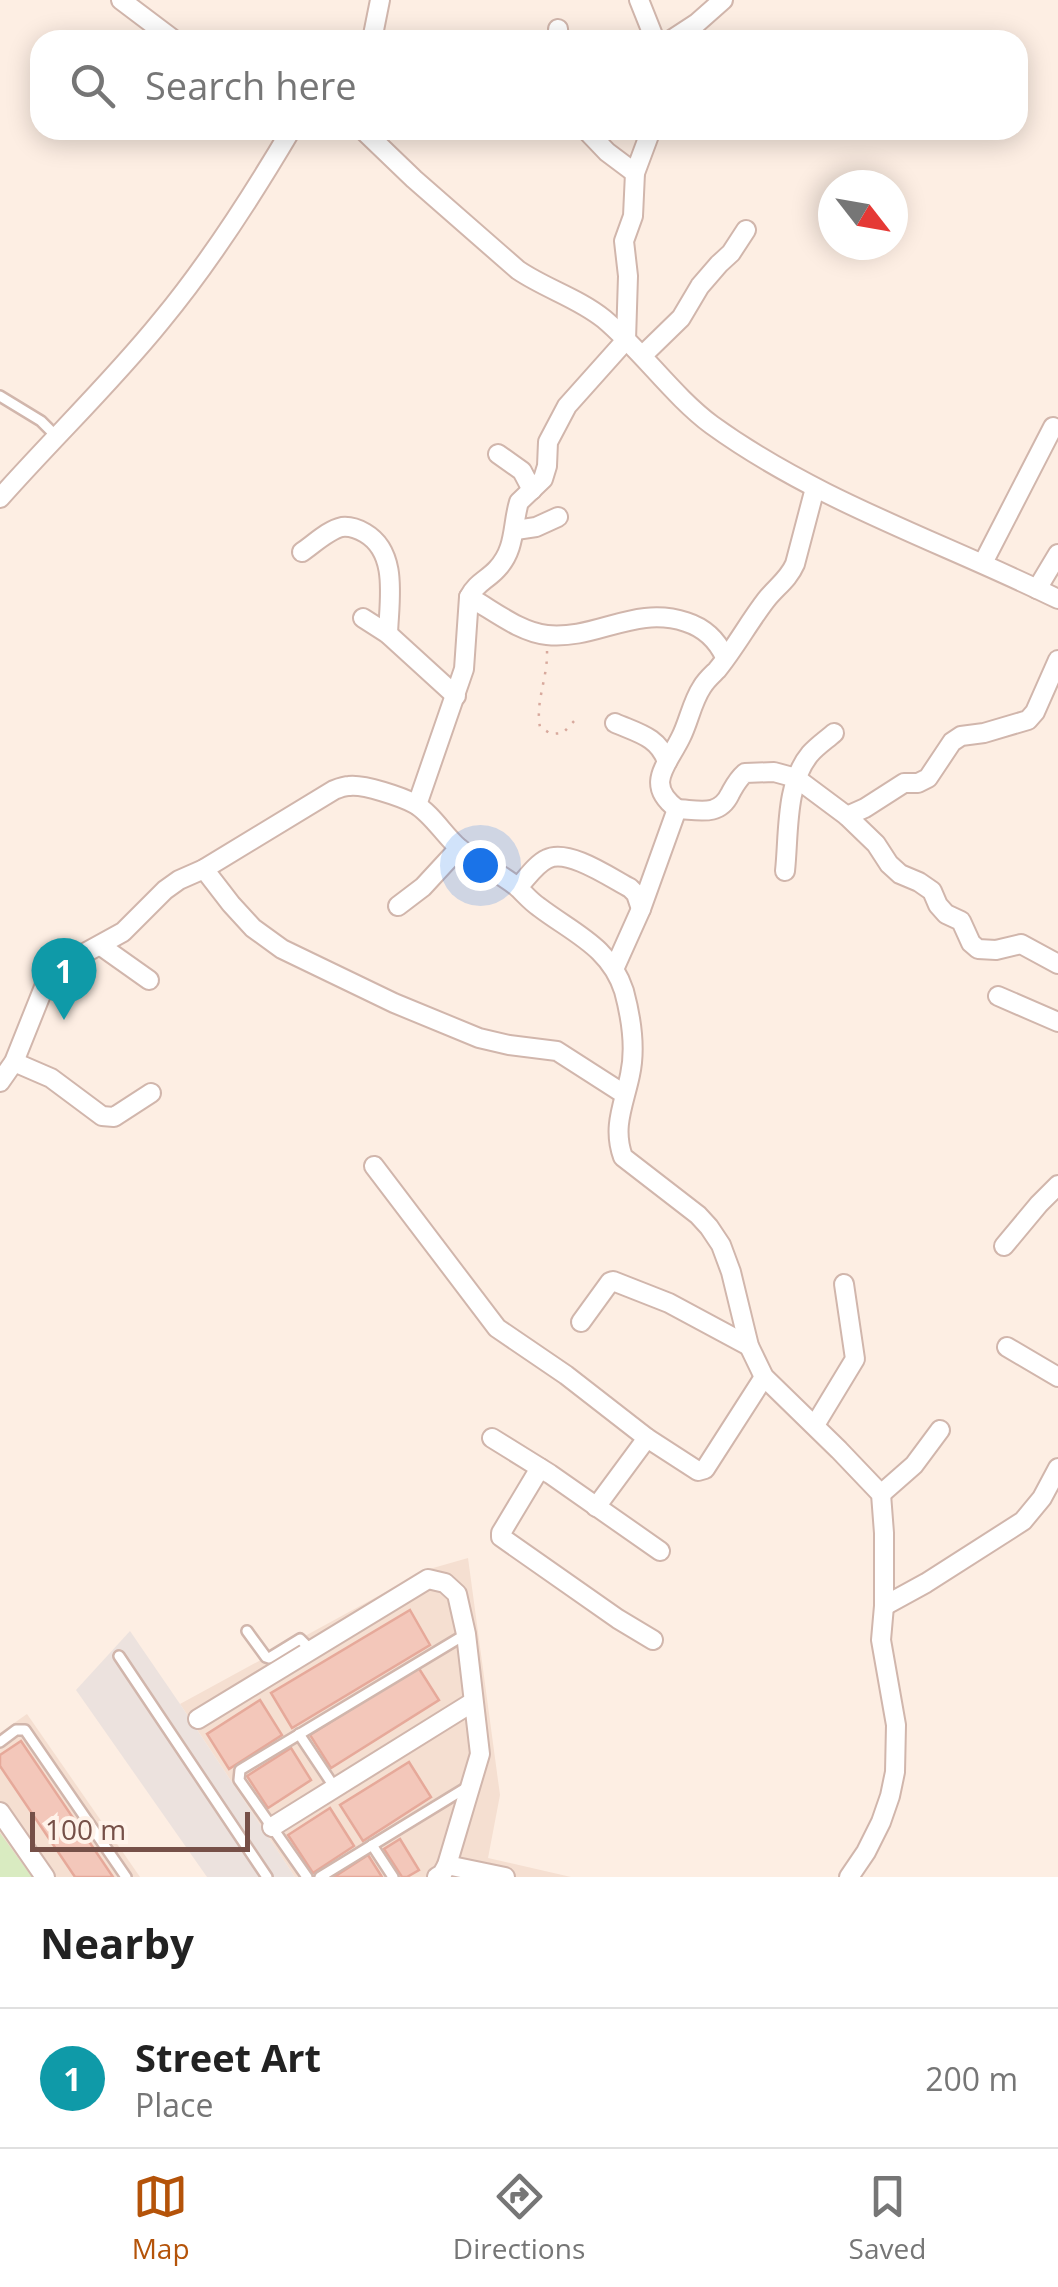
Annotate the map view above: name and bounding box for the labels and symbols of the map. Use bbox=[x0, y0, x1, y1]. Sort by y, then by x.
north arrow bbox=[818, 170, 908, 260]
your location bbox=[455, 840, 506, 891]
pin: 1 bbox=[32, 938, 96, 1020]
scale bar bbox=[30, 1807, 250, 1852]

